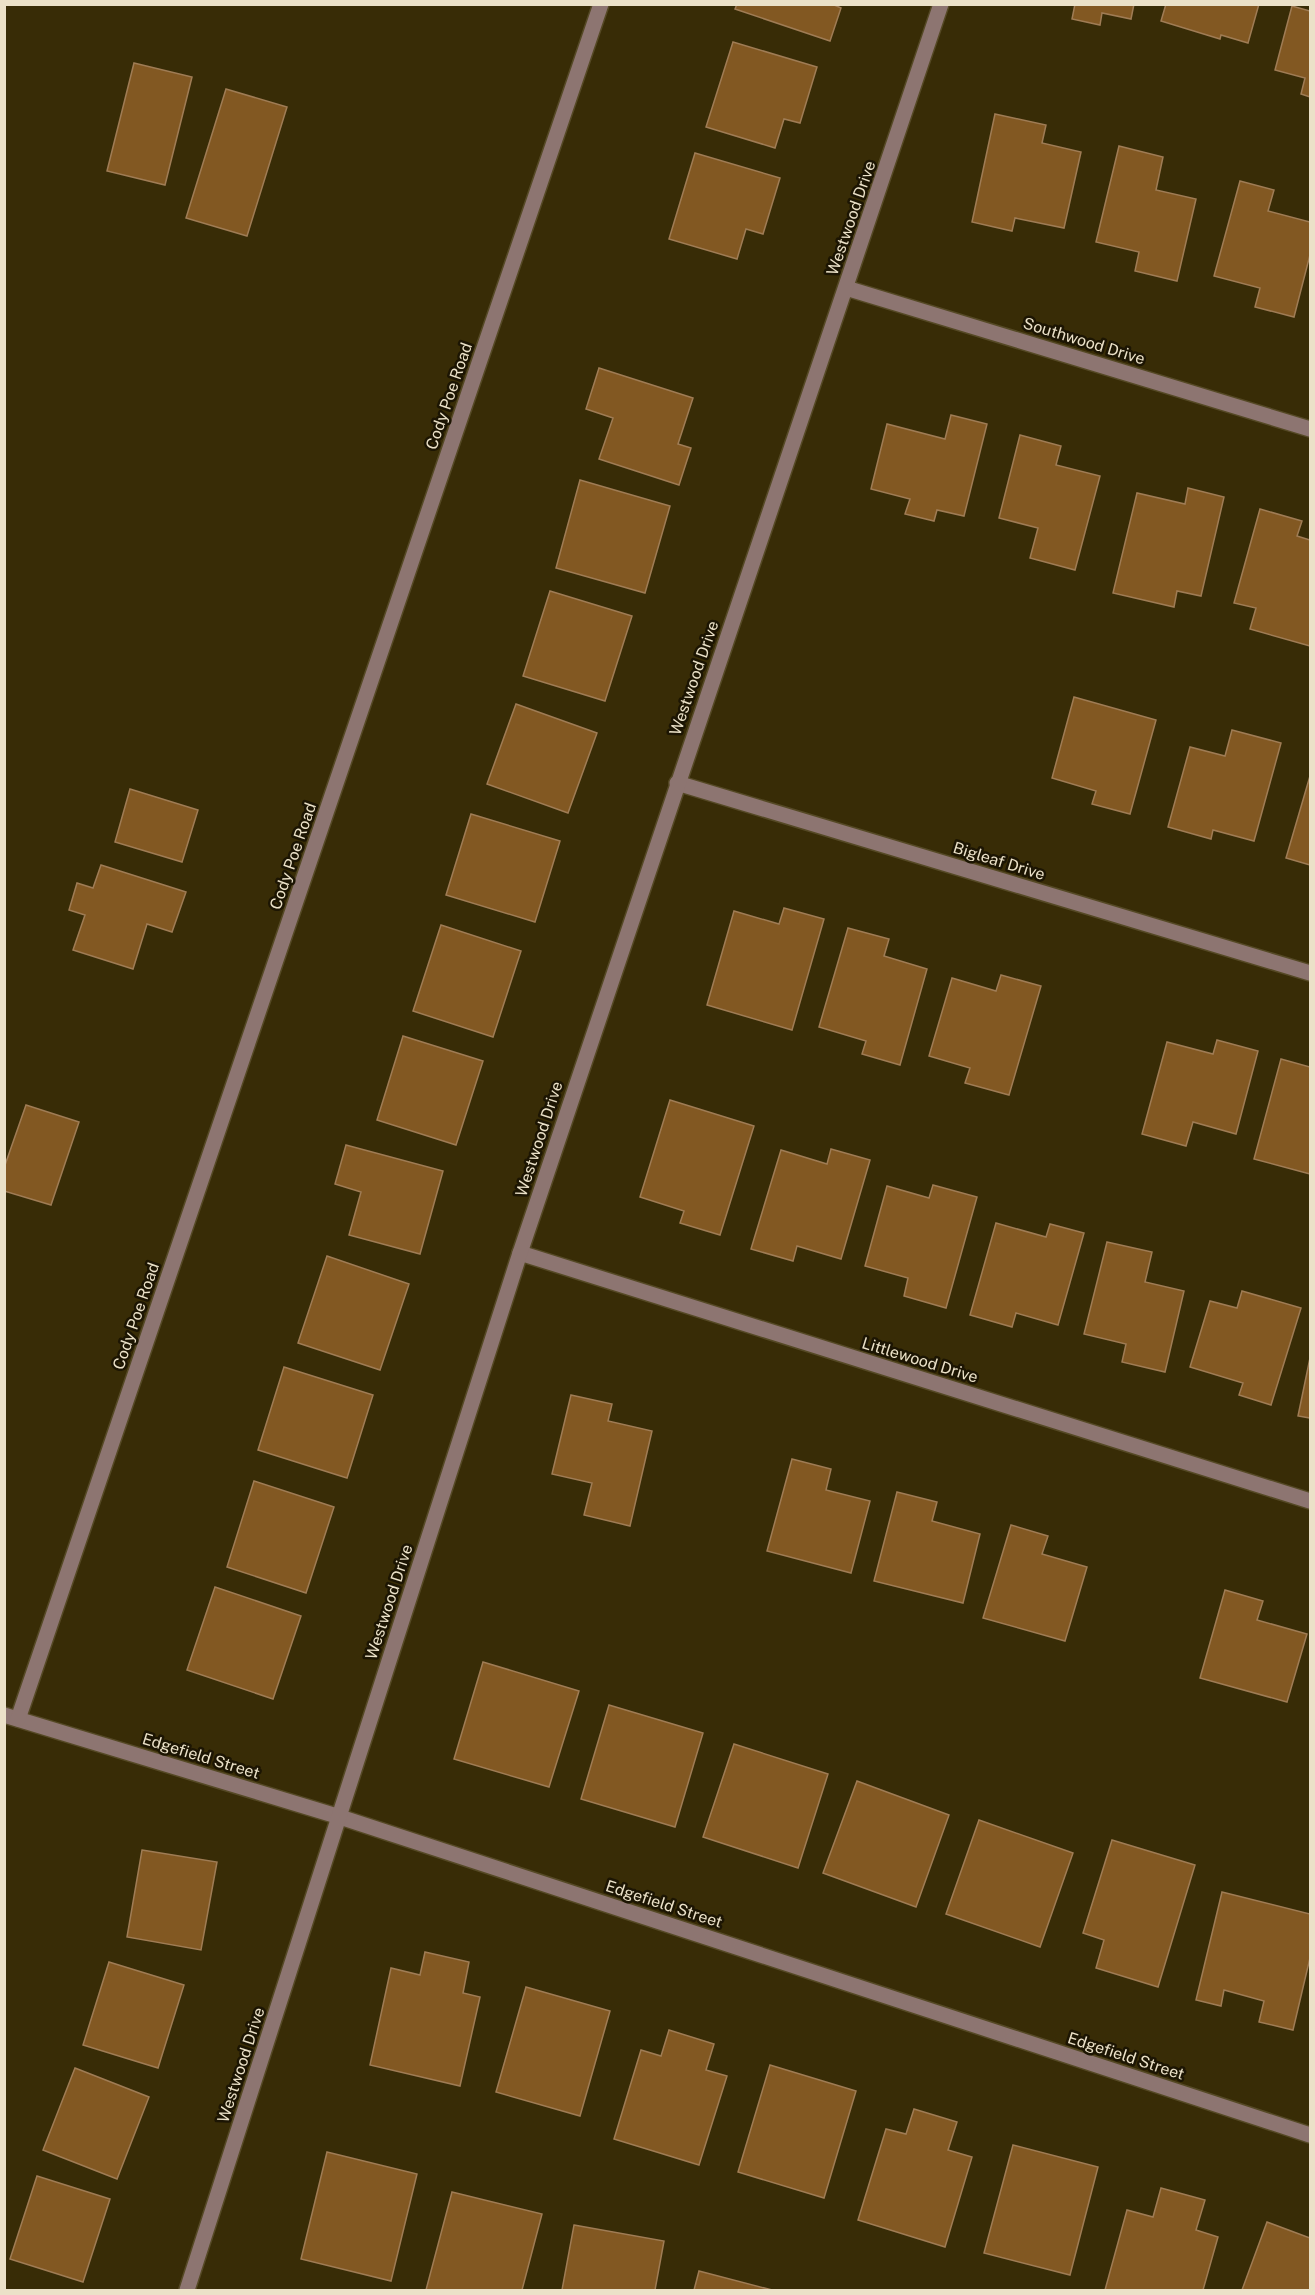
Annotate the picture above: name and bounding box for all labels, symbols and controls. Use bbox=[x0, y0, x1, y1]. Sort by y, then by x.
street label: Westwood Drive bbox=[823, 158, 879, 278]
street label: Southwood Drive bbox=[1021, 313, 1147, 369]
street label: Cody Poe Road bbox=[422, 340, 476, 452]
street label: Westwood Drive bbox=[666, 618, 722, 738]
street label: Cody Poe Road bbox=[266, 800, 320, 912]
street label: Bigleaf Drive bbox=[951, 838, 1047, 884]
street label: Westwood Drive bbox=[511, 1079, 567, 1199]
street label: Cody Poe Road bbox=[109, 1260, 163, 1372]
street label: Littlewood Drive bbox=[860, 1333, 980, 1387]
street label: Westwood Drive bbox=[361, 1542, 417, 1662]
street label: Edgefield Street bbox=[140, 1729, 262, 1783]
street label: Edgefield Street bbox=[603, 1876, 725, 1932]
street label: Westwood Drive bbox=[213, 2005, 269, 2125]
street label: Edgefield Street bbox=[1065, 2028, 1187, 2084]

